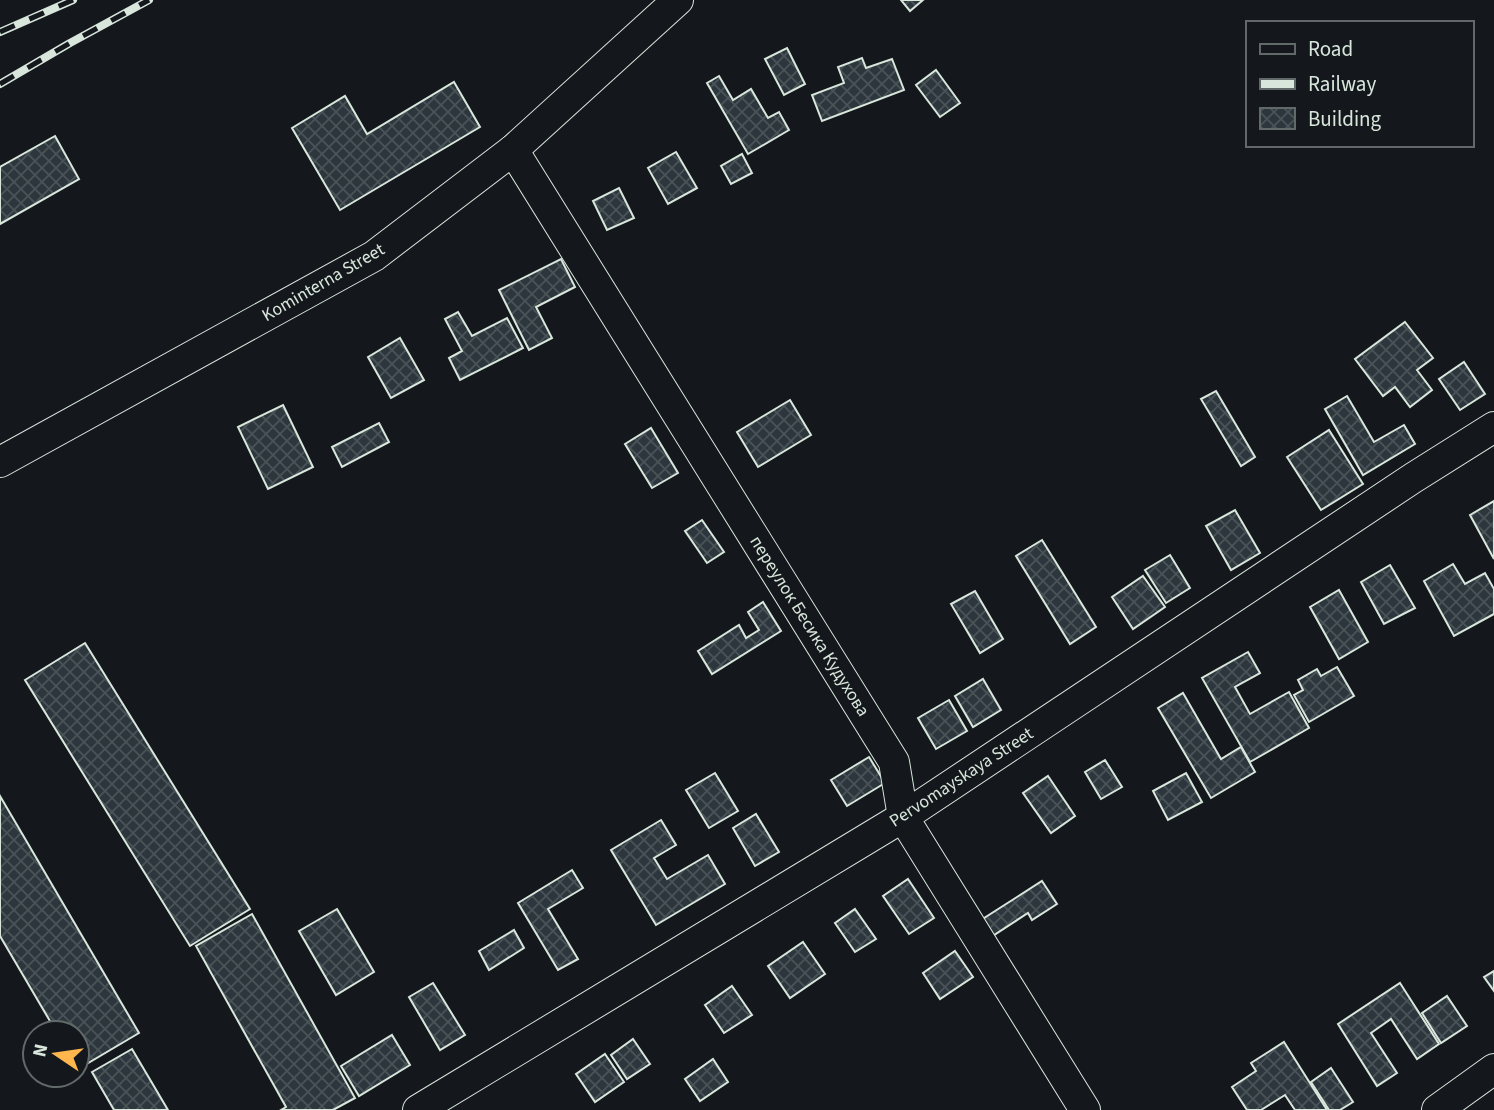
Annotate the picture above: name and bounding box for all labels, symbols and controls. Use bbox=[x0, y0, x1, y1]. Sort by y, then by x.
legend bbox=[1246, 21, 1473, 147]
text: Road bbox=[1308, 34, 1353, 64]
text: Railway bbox=[1308, 69, 1376, 99]
text: Building bbox=[1308, 104, 1382, 134]
street label: Kominterna Street bbox=[257, 237, 389, 328]
street label: переулок Бесика Кудухова bbox=[744, 531, 876, 721]
street label: Pervomayskaya Street bbox=[884, 721, 1038, 833]
north arrow bbox=[21, 1019, 91, 1089]
text: N bbox=[26, 1041, 55, 1060]

